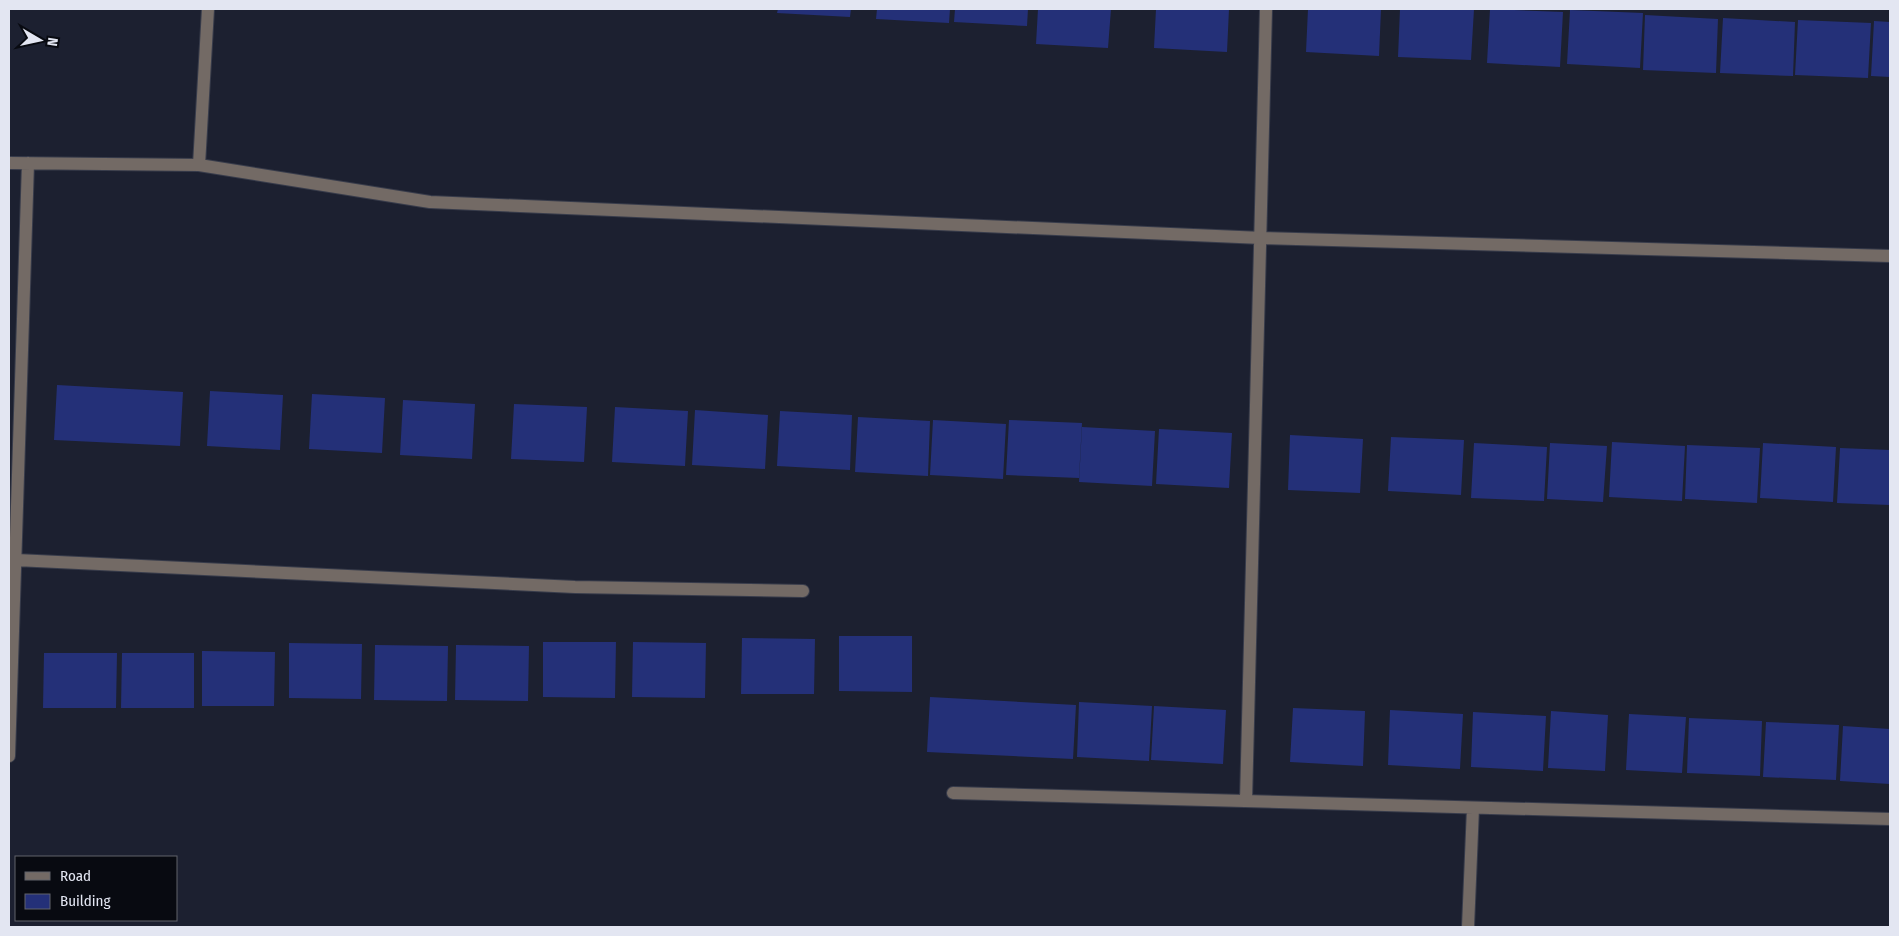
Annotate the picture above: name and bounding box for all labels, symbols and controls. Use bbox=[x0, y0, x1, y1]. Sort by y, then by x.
north arrow bbox=[15, 15, 65, 65]
text: N bbox=[43, 36, 61, 47]
legend bbox=[15, 856, 178, 921]
text: Road bbox=[60, 867, 91, 885]
text: Building bbox=[60, 892, 111, 910]

